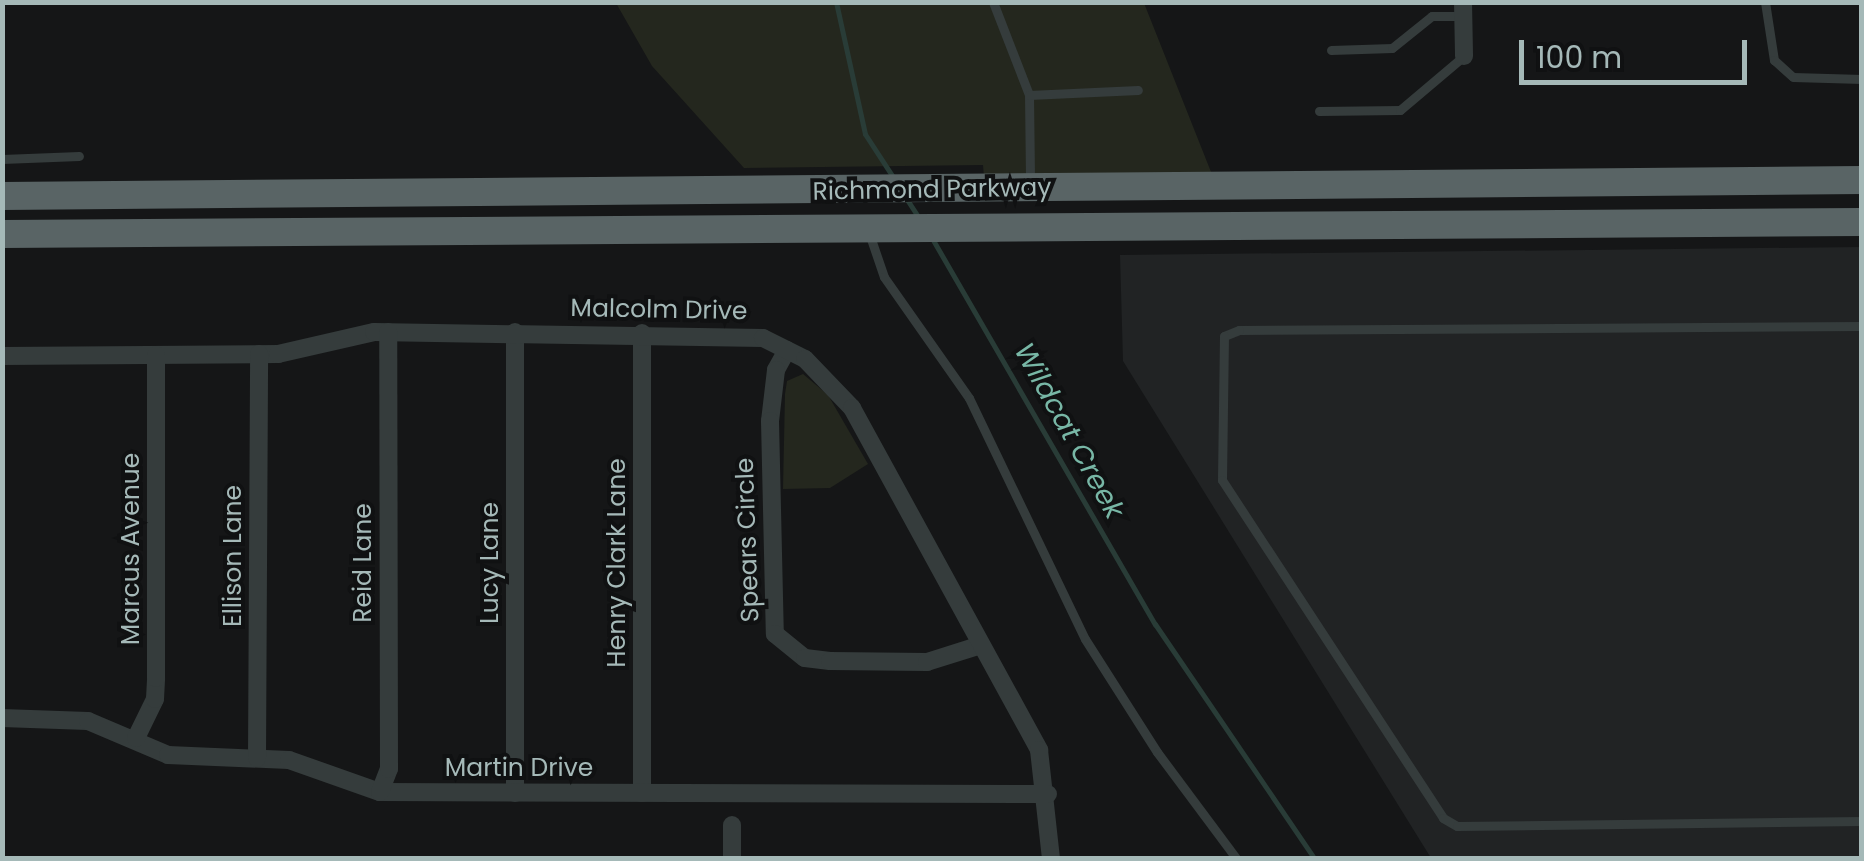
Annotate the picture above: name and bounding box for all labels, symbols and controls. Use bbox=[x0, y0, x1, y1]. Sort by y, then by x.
scale bar bbox=[1524, 20, 1752, 82]
text: 100 m bbox=[1536, 36, 1622, 79]
street label: Richmond Parkway bbox=[812, 173, 1052, 207]
street label: Malcolm Drive bbox=[570, 293, 748, 327]
water label: Wildcat Creek bbox=[1007, 337, 1131, 525]
street label: Marcus Avenue bbox=[116, 453, 146, 645]
street label: Spears Circle bbox=[730, 457, 766, 623]
street label: Henry Clark Lane bbox=[602, 458, 632, 668]
street label: Ellison Lane bbox=[218, 485, 248, 627]
street label: Lucy Lane bbox=[475, 502, 505, 624]
street label: Reid Lane bbox=[348, 503, 378, 623]
street label: Martin Drive bbox=[445, 753, 593, 783]

